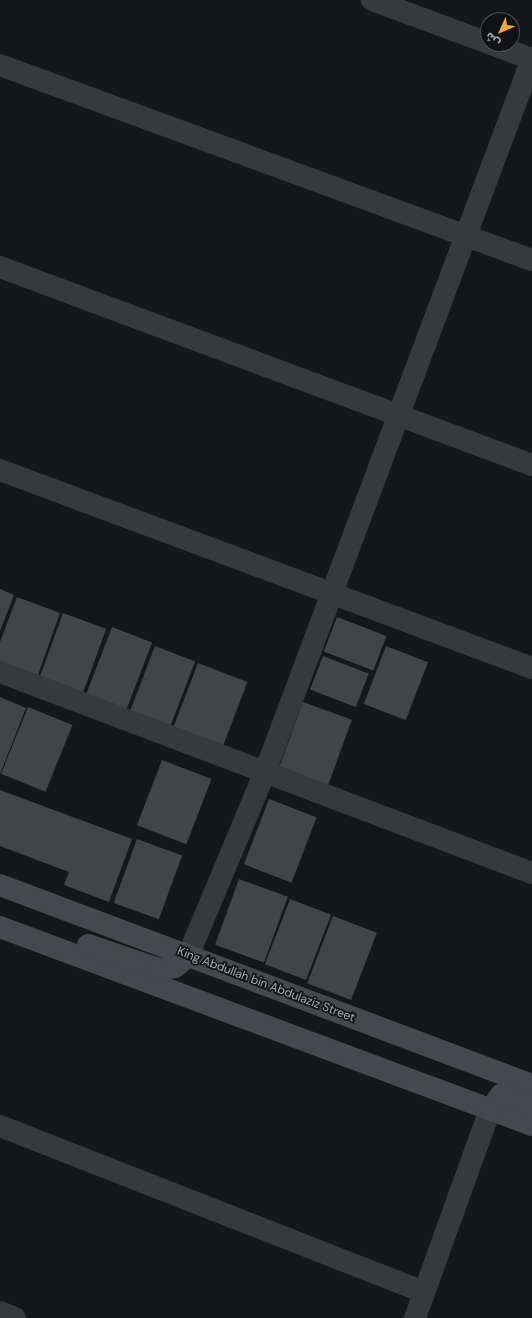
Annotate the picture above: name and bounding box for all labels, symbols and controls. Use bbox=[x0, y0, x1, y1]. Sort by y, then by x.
north arrow bbox=[480, 12, 520, 52]
text: ش bbox=[482, 30, 503, 50]
street label: King Abdullah bin Abdulaziz Street bbox=[175, 944, 357, 1026]

